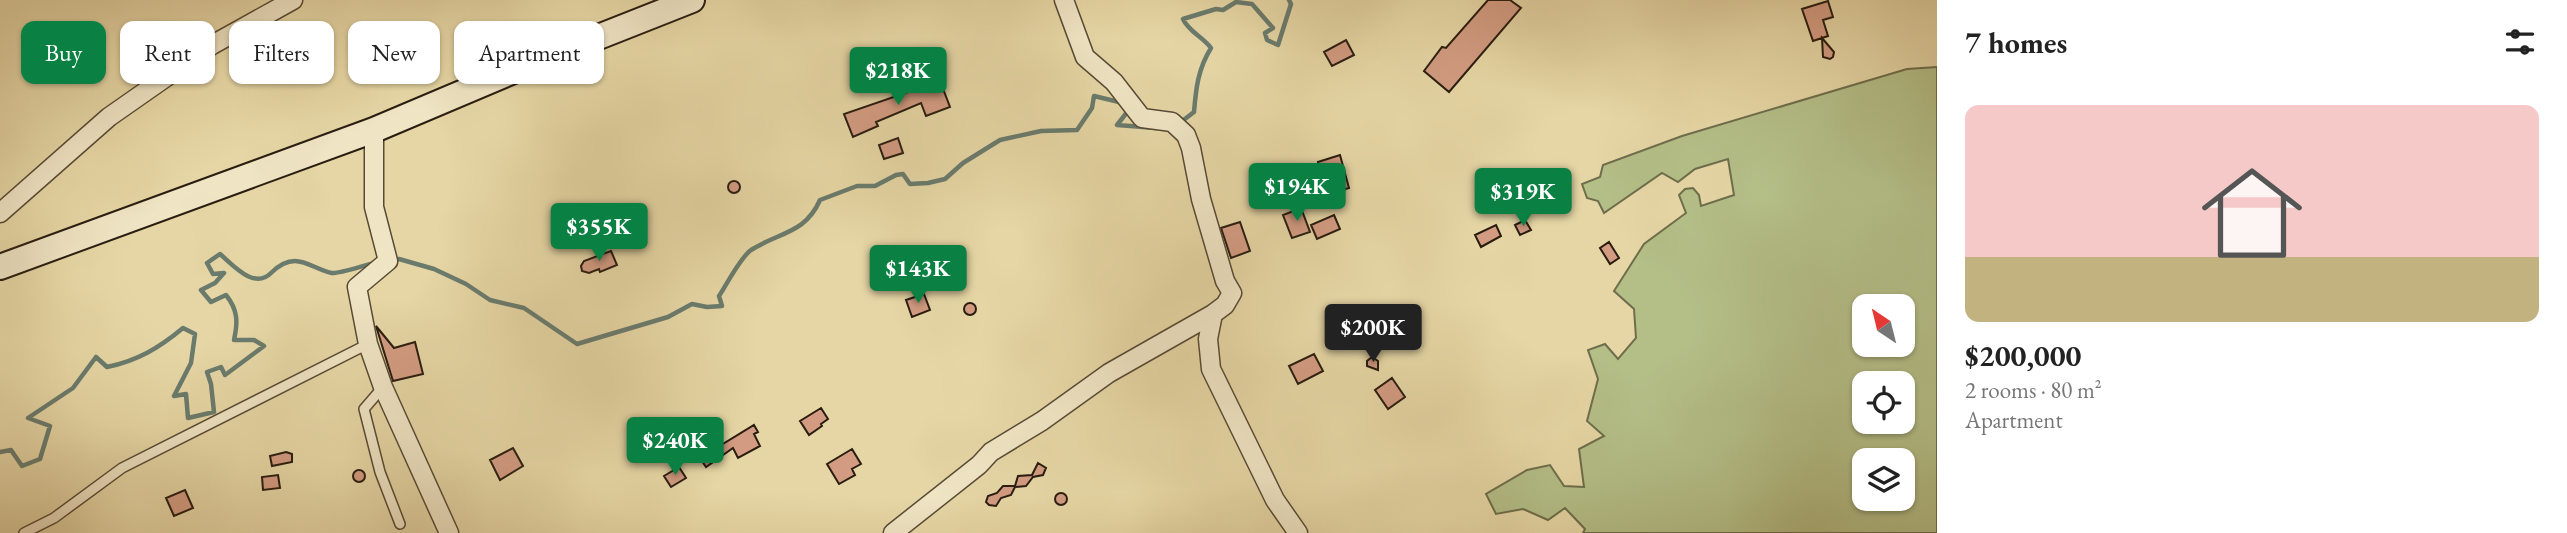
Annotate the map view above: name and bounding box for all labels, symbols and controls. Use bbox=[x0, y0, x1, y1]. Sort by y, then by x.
chip: Buy bbox=[21, 21, 106, 84]
chip: Rent bbox=[120, 21, 215, 84]
chip: Filters bbox=[229, 21, 334, 84]
chip: New bbox=[348, 21, 440, 84]
chip: Apartment bbox=[454, 21, 604, 84]
text: 7 homes bbox=[1965, 23, 2067, 62]
icon: filters bbox=[2501, 23, 2539, 61]
pin: $218K bbox=[849, 48, 947, 107]
text: $218K bbox=[866, 55, 930, 85]
icon: home bbox=[2189, 150, 2315, 276]
pin: $194K bbox=[1248, 164, 1346, 223]
pin: $319K bbox=[1474, 168, 1572, 228]
text: $194K bbox=[1265, 171, 1329, 201]
text: $319K bbox=[1491, 176, 1555, 206]
pin: $355K bbox=[550, 204, 648, 263]
text: $355K bbox=[567, 211, 631, 241]
pin: $143K bbox=[869, 246, 967, 305]
text: $143K bbox=[886, 253, 950, 283]
north arrow bbox=[1852, 294, 1914, 357]
map controls bbox=[1852, 294, 1915, 511]
pin: $200K bbox=[1324, 304, 1422, 364]
text: $200K bbox=[1341, 312, 1405, 342]
text: $200,000 bbox=[1965, 336, 2081, 375]
button: locate bbox=[1852, 371, 1915, 434]
text: 2 rooms · 80 m² bbox=[1965, 375, 2102, 405]
text: Apartment bbox=[1965, 405, 2063, 435]
pin: $240K bbox=[626, 418, 724, 477]
text: $240K bbox=[643, 425, 707, 455]
button: layers bbox=[1852, 448, 1915, 511]

